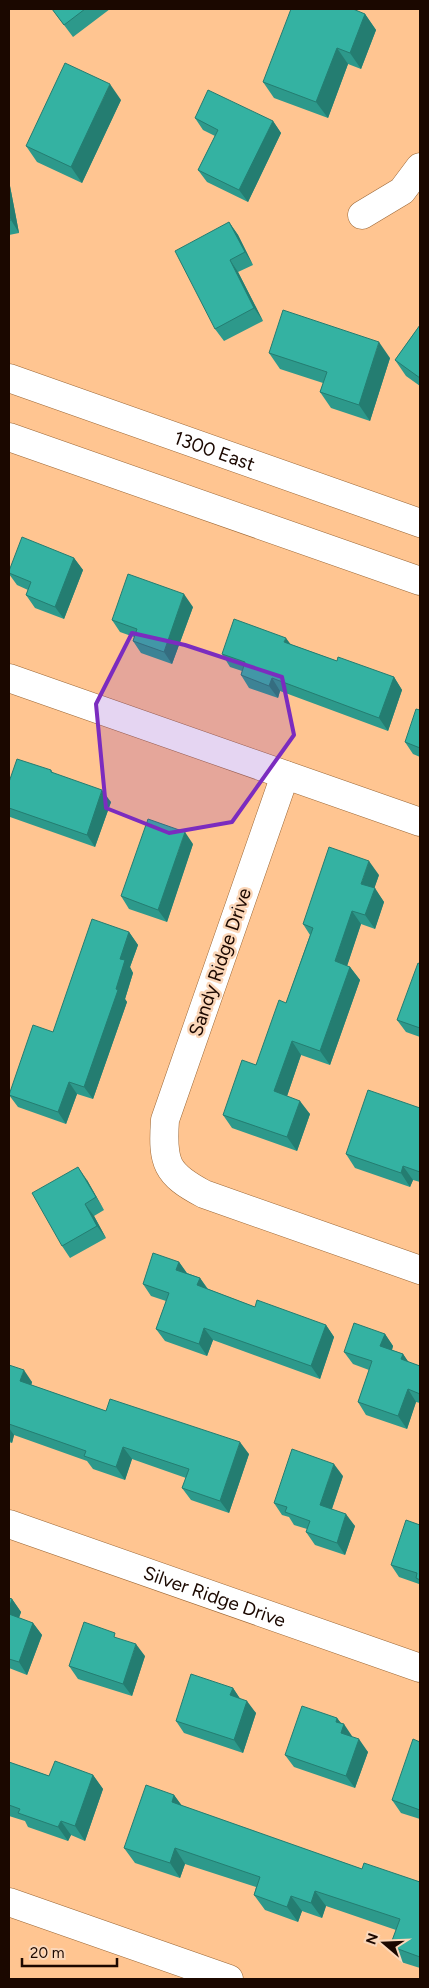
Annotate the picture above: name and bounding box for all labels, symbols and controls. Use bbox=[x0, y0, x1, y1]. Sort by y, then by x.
street label: 1300 East bbox=[171, 426, 258, 475]
street label: Sandy Ridge Drive bbox=[184, 885, 256, 1039]
street label: Silver Ridge Drive bbox=[141, 1561, 289, 1632]
north arrow bbox=[359, 1918, 409, 1968]
text: N bbox=[362, 1931, 382, 1947]
scale bar bbox=[22, 1936, 118, 1968]
text: 20 m bbox=[30, 1944, 64, 1962]

